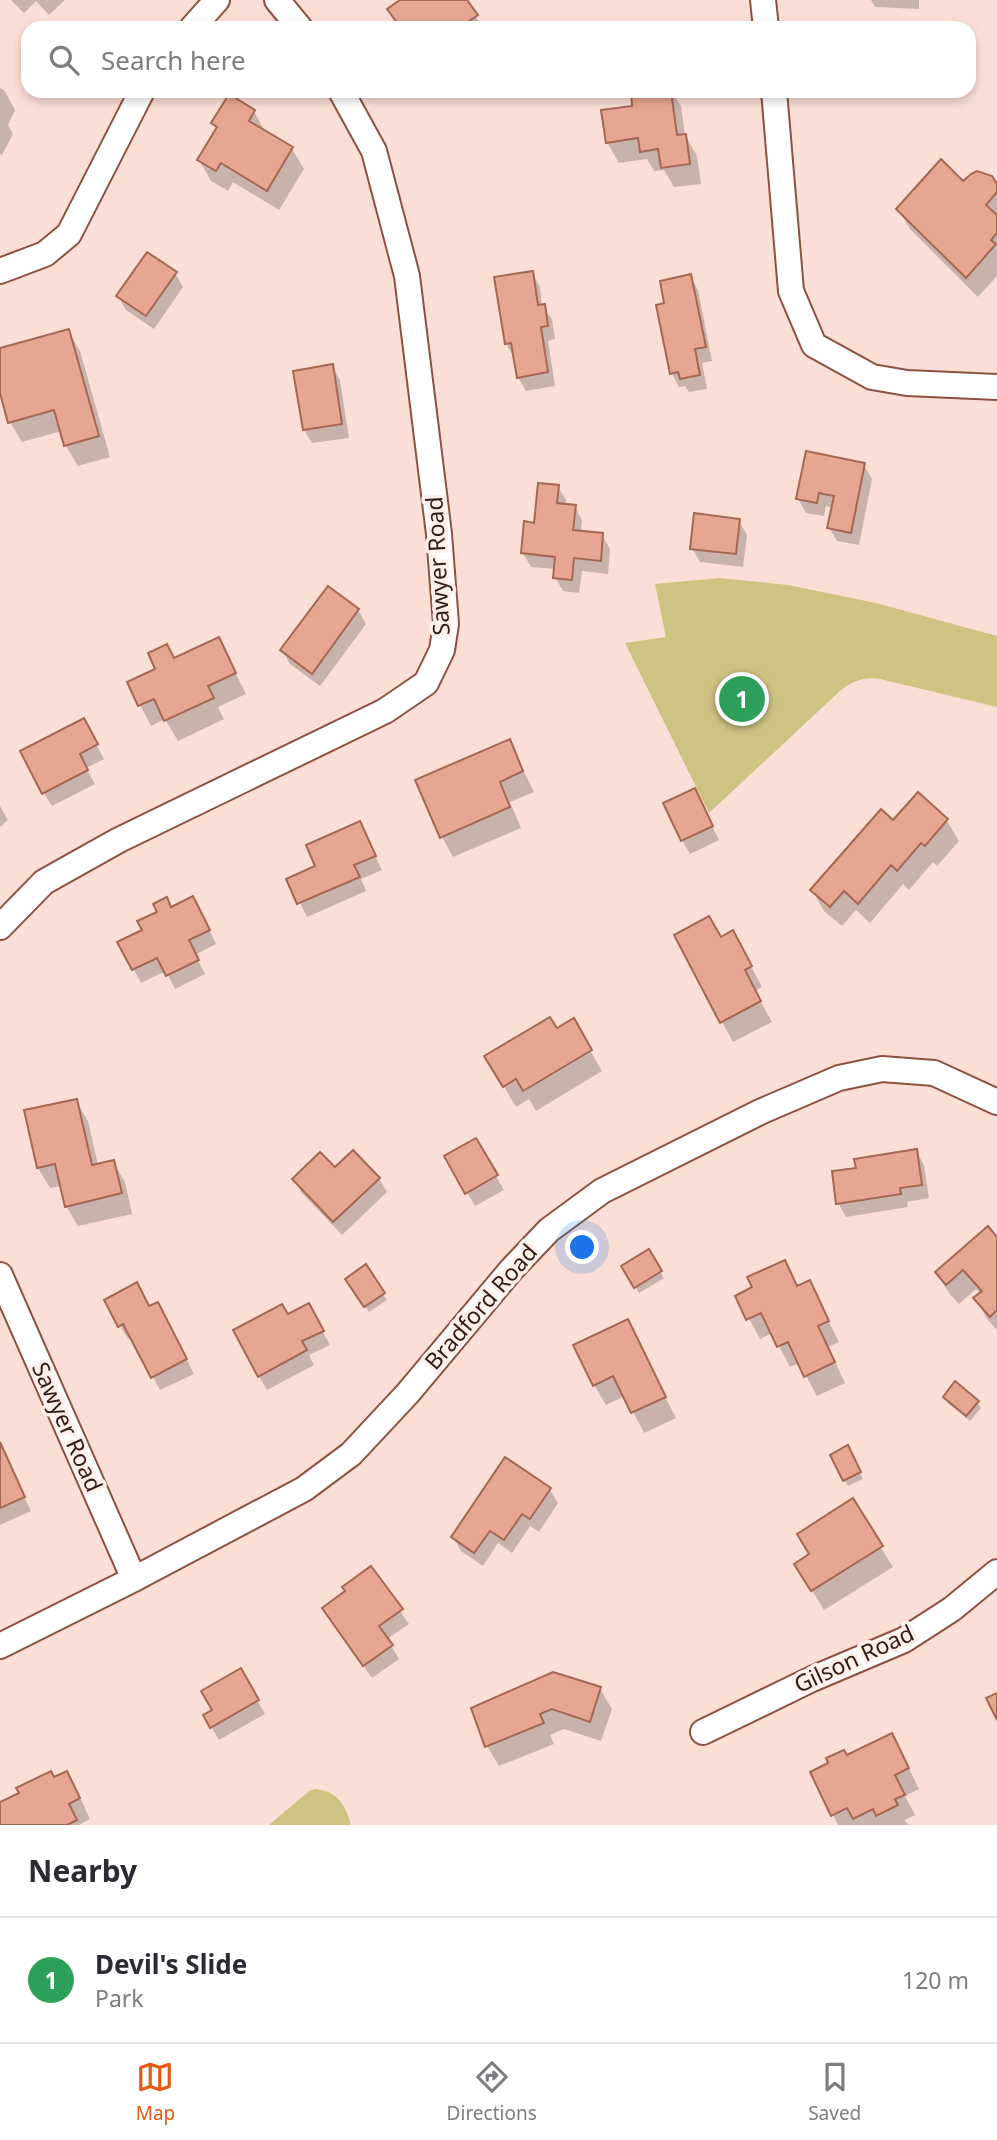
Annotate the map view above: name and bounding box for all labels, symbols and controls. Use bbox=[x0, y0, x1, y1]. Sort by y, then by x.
search box bbox=[21, 21, 976, 98]
icon: search bbox=[45, 41, 83, 79]
text: Search here bbox=[101, 42, 246, 78]
street label: Sawyer Road bbox=[417, 496, 457, 636]
pin: 1 bbox=[719, 673, 765, 725]
your location bbox=[565, 1230, 599, 1264]
street label: Bradford Road bbox=[417, 1236, 544, 1376]
street label: Sawyer Road bbox=[25, 1357, 111, 1497]
street label: Gilson Road bbox=[788, 1616, 919, 1700]
text: Nearby bbox=[28, 1850, 137, 1891]
text: Devil's Slide bbox=[95, 1946, 247, 1982]
text: 1 bbox=[44, 1964, 58, 1996]
text: 120 m bbox=[902, 1964, 969, 1996]
text: Park bbox=[95, 1982, 144, 2014]
tab: Map bbox=[136, 2058, 175, 2126]
tab: Directions bbox=[447, 2058, 537, 2126]
tab: Saved bbox=[808, 2058, 861, 2126]

